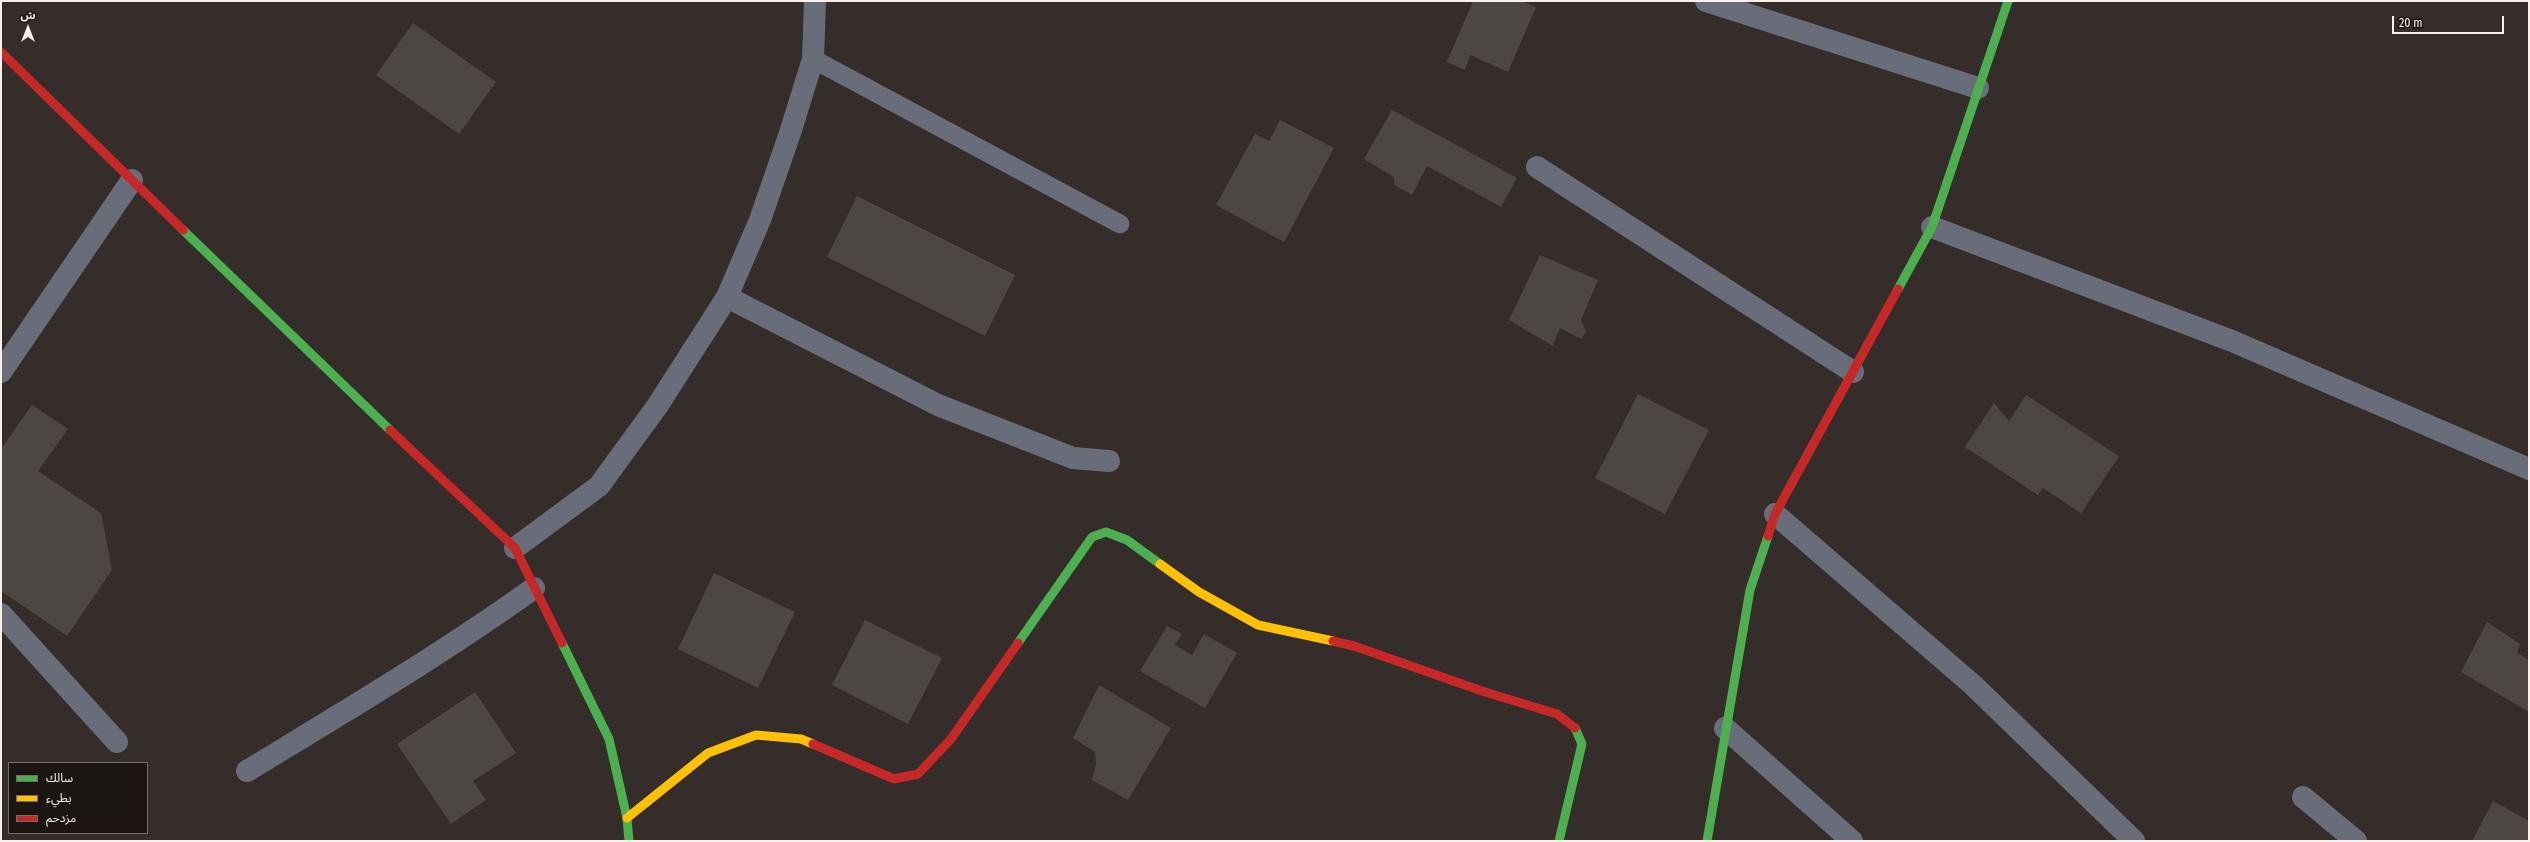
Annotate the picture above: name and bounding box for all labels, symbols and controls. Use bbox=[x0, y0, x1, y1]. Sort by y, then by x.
north arrow bbox=[8, 8, 48, 48]
scale bar bbox=[2394, 8, 2506, 34]
text: ش bbox=[20, 9, 36, 22]
text: 20 m bbox=[2399, 16, 2423, 30]
legend bbox=[8, 762, 148, 834]
text: سالك bbox=[46, 771, 73, 785]
text: بطيء bbox=[46, 791, 72, 805]
text: مزدحم bbox=[46, 811, 76, 825]

